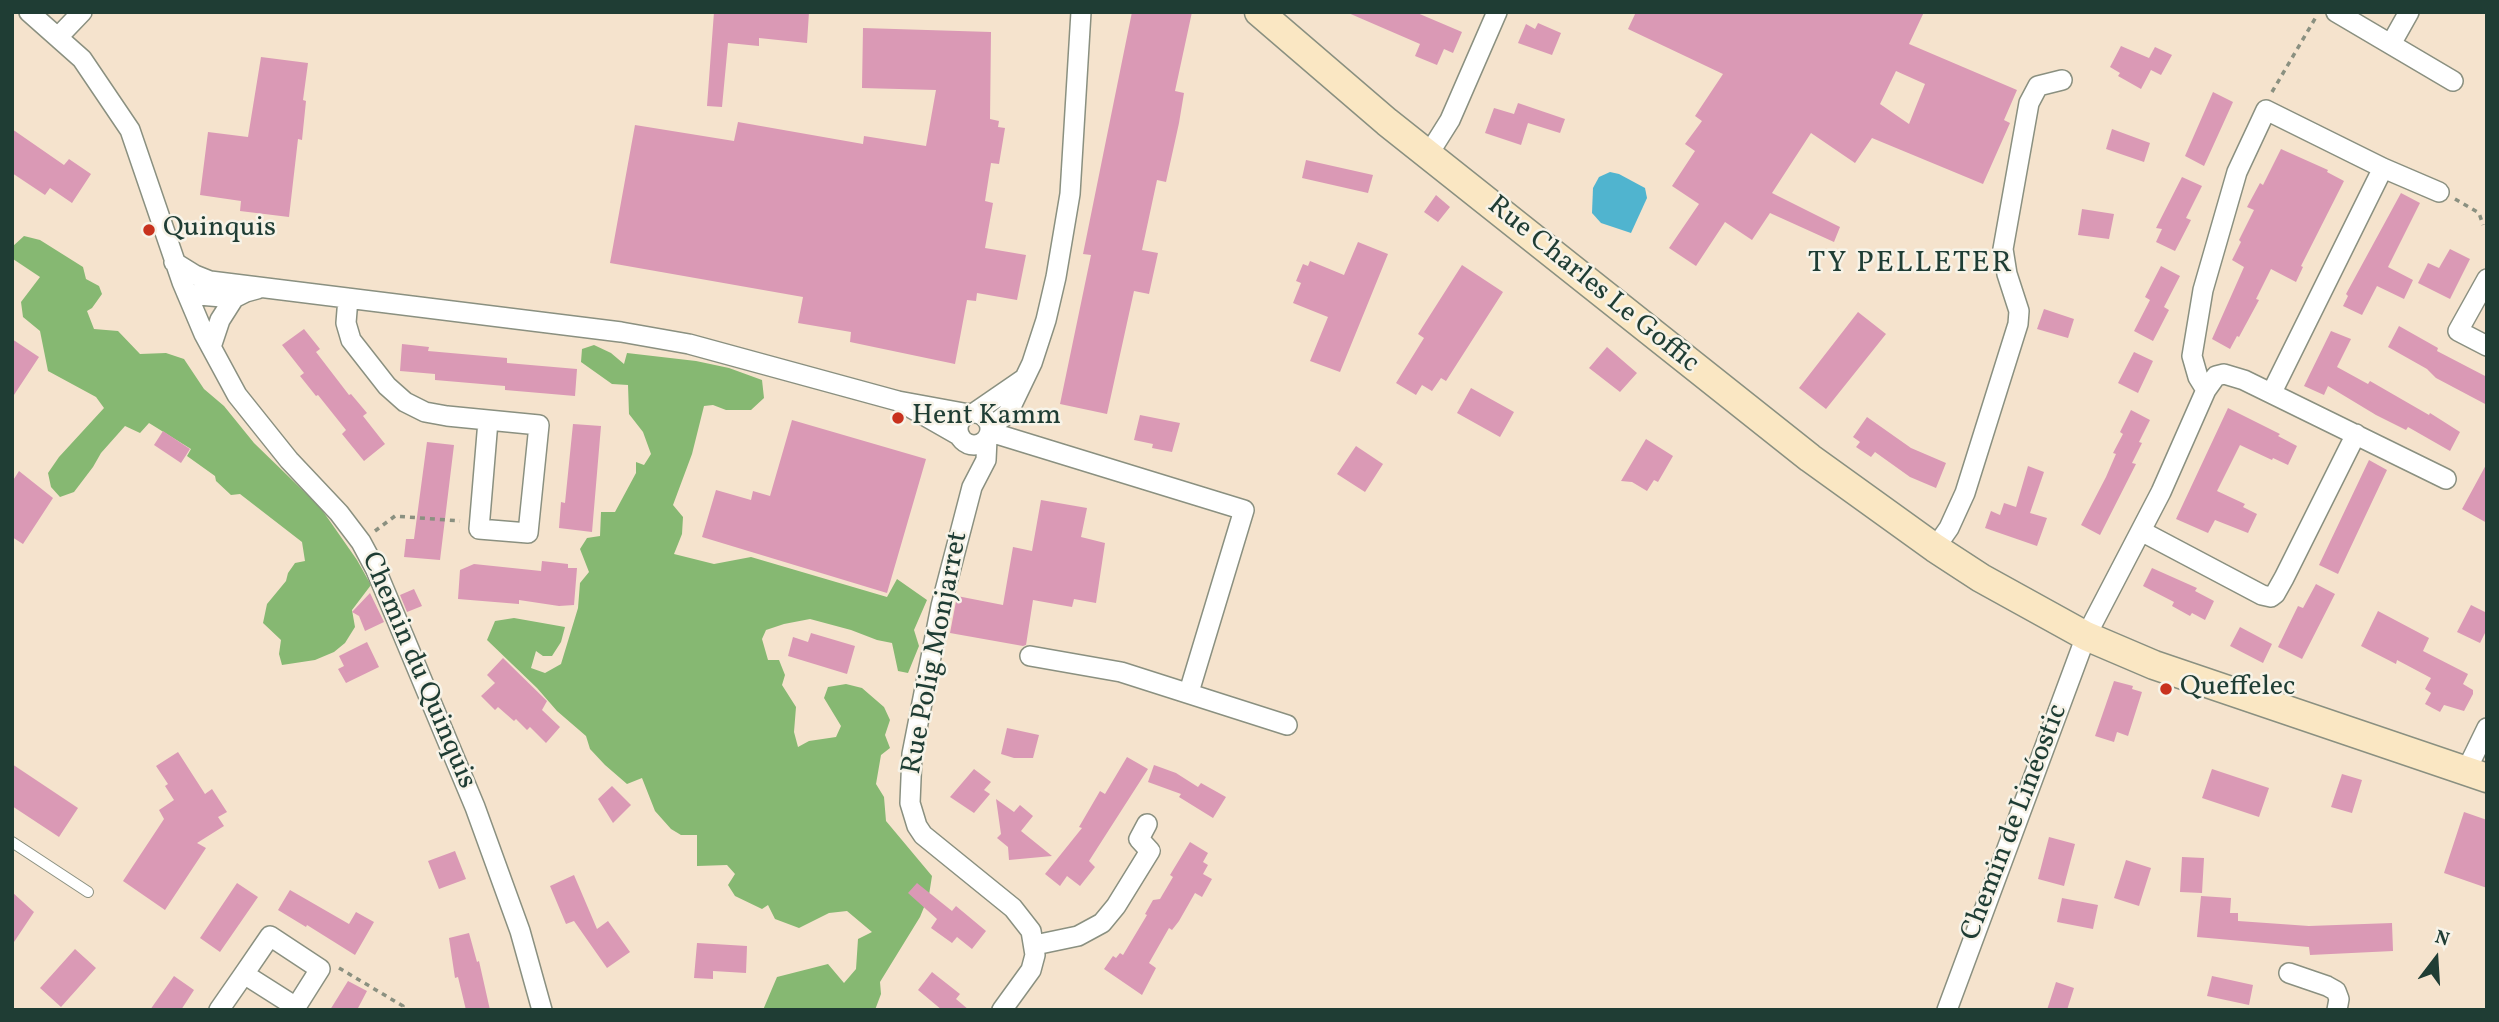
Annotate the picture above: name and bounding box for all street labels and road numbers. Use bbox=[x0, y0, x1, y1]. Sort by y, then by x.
street label: Rue Charles Le Goffic bbox=[1479, 190, 1705, 382]
street label: Rue Polig Monjarret bbox=[897, 529, 977, 777]
street label: Chemin du Quinquis bbox=[352, 548, 482, 794]
street label: Chemin de Linéostic bbox=[1955, 700, 2077, 946]

